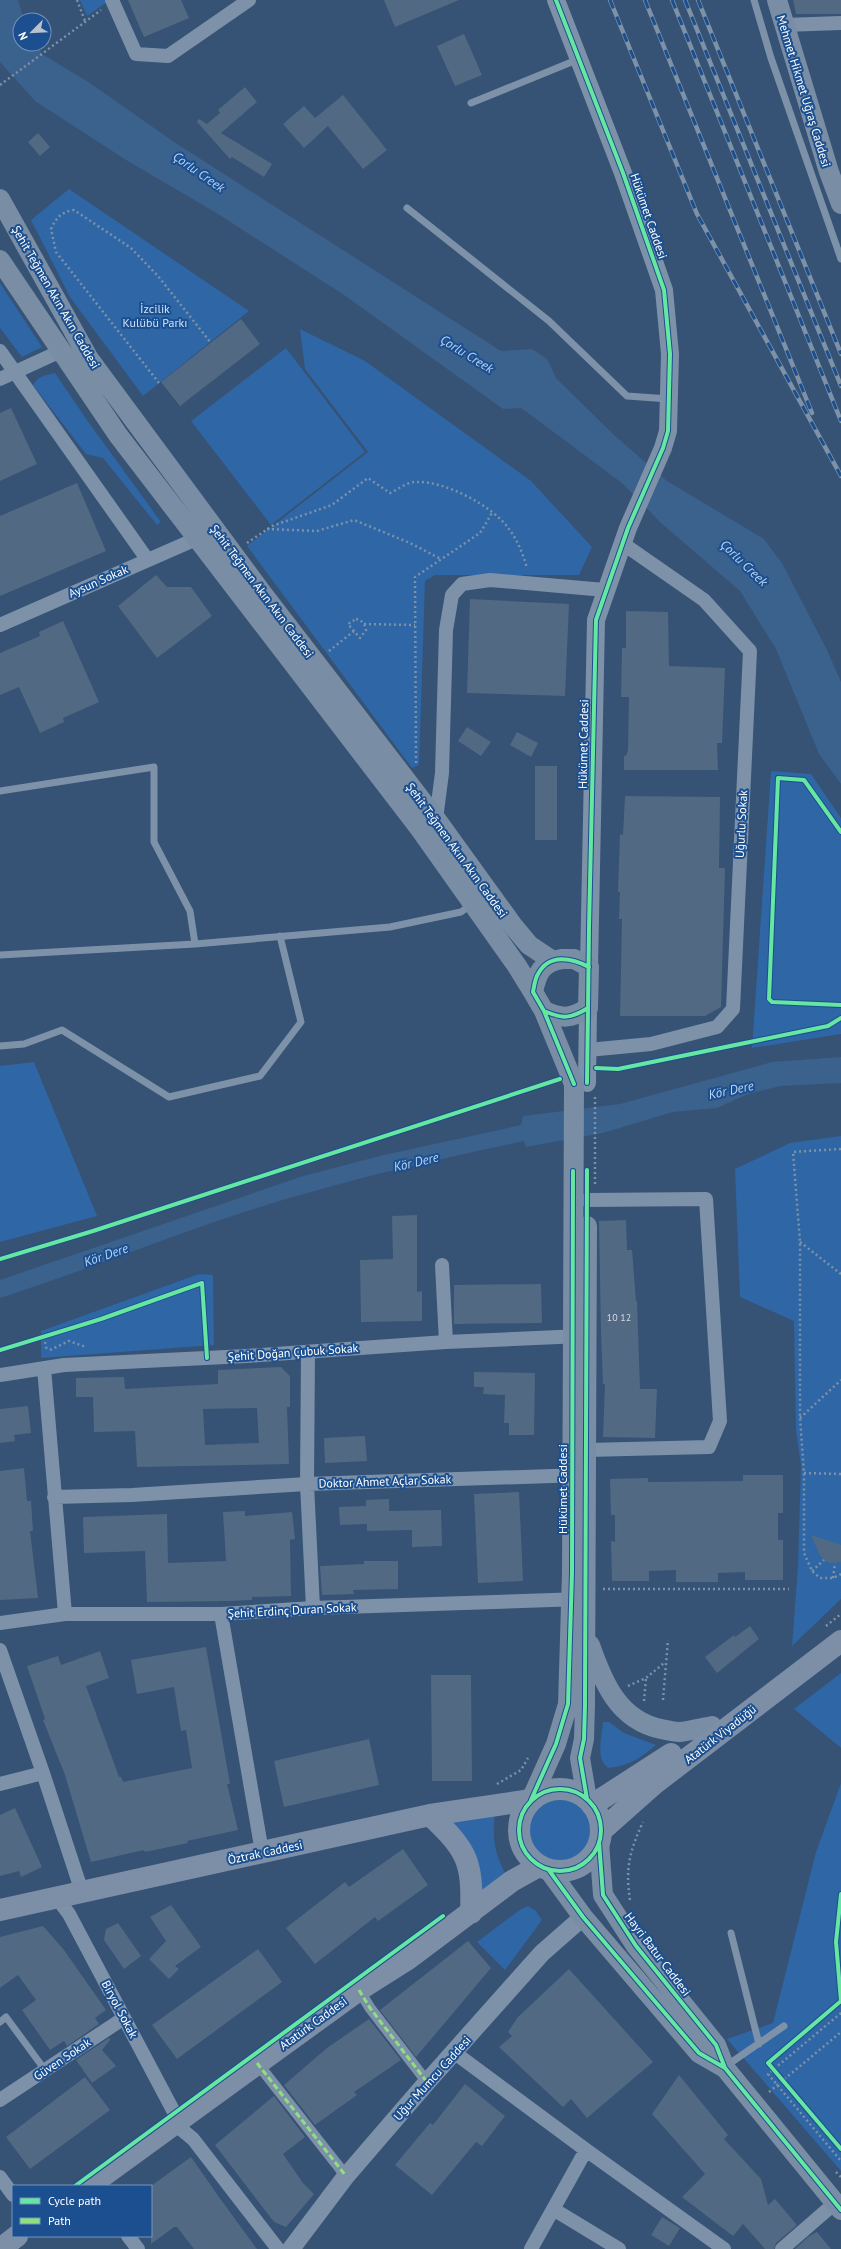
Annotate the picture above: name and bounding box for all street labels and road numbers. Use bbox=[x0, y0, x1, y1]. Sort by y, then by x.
street label: Mehmet Hikmet Uğraş Caddesi bbox=[774, 13, 834, 169]
street label: Hükümet Caddesi bbox=[627, 171, 671, 261]
street label: Şehit Teğmen Akın Akın Caddesi bbox=[9, 223, 103, 371]
street label: Şehit Teğmen Akın Akın Caddesi bbox=[207, 521, 317, 661]
street label: Aysun Sokak bbox=[66, 561, 130, 601]
street label: Hükümet Caddesi bbox=[575, 699, 591, 789]
street label: Şehit Teğmen Akın Akın Caddesi bbox=[403, 780, 511, 920]
street label: Uğurlu Sokak bbox=[732, 789, 750, 858]
street label: Şehit Doğan Çubuk Sokak bbox=[227, 1340, 359, 1364]
street label: Hükümet Caddesi bbox=[555, 1444, 570, 1534]
street label: Doktor Ahmet Açlar Sokak bbox=[318, 1471, 452, 1491]
street label: Şehit Erdinç Duran Sokak bbox=[227, 1599, 357, 1621]
street label: Atatürk Viyadüğü bbox=[681, 1701, 759, 1767]
street label: Öztrak Caddesi bbox=[226, 1837, 304, 1867]
street label: Hayri Batur Caddesi bbox=[622, 1909, 694, 1999]
street label: Biryol Sokak bbox=[99, 1978, 142, 2041]
street label: Atatürk Caddesi bbox=[276, 1993, 350, 2053]
street label: Uğur Mumcu Caddesi bbox=[390, 2033, 474, 2123]
street label: Güven Sokak bbox=[31, 2034, 94, 2084]

